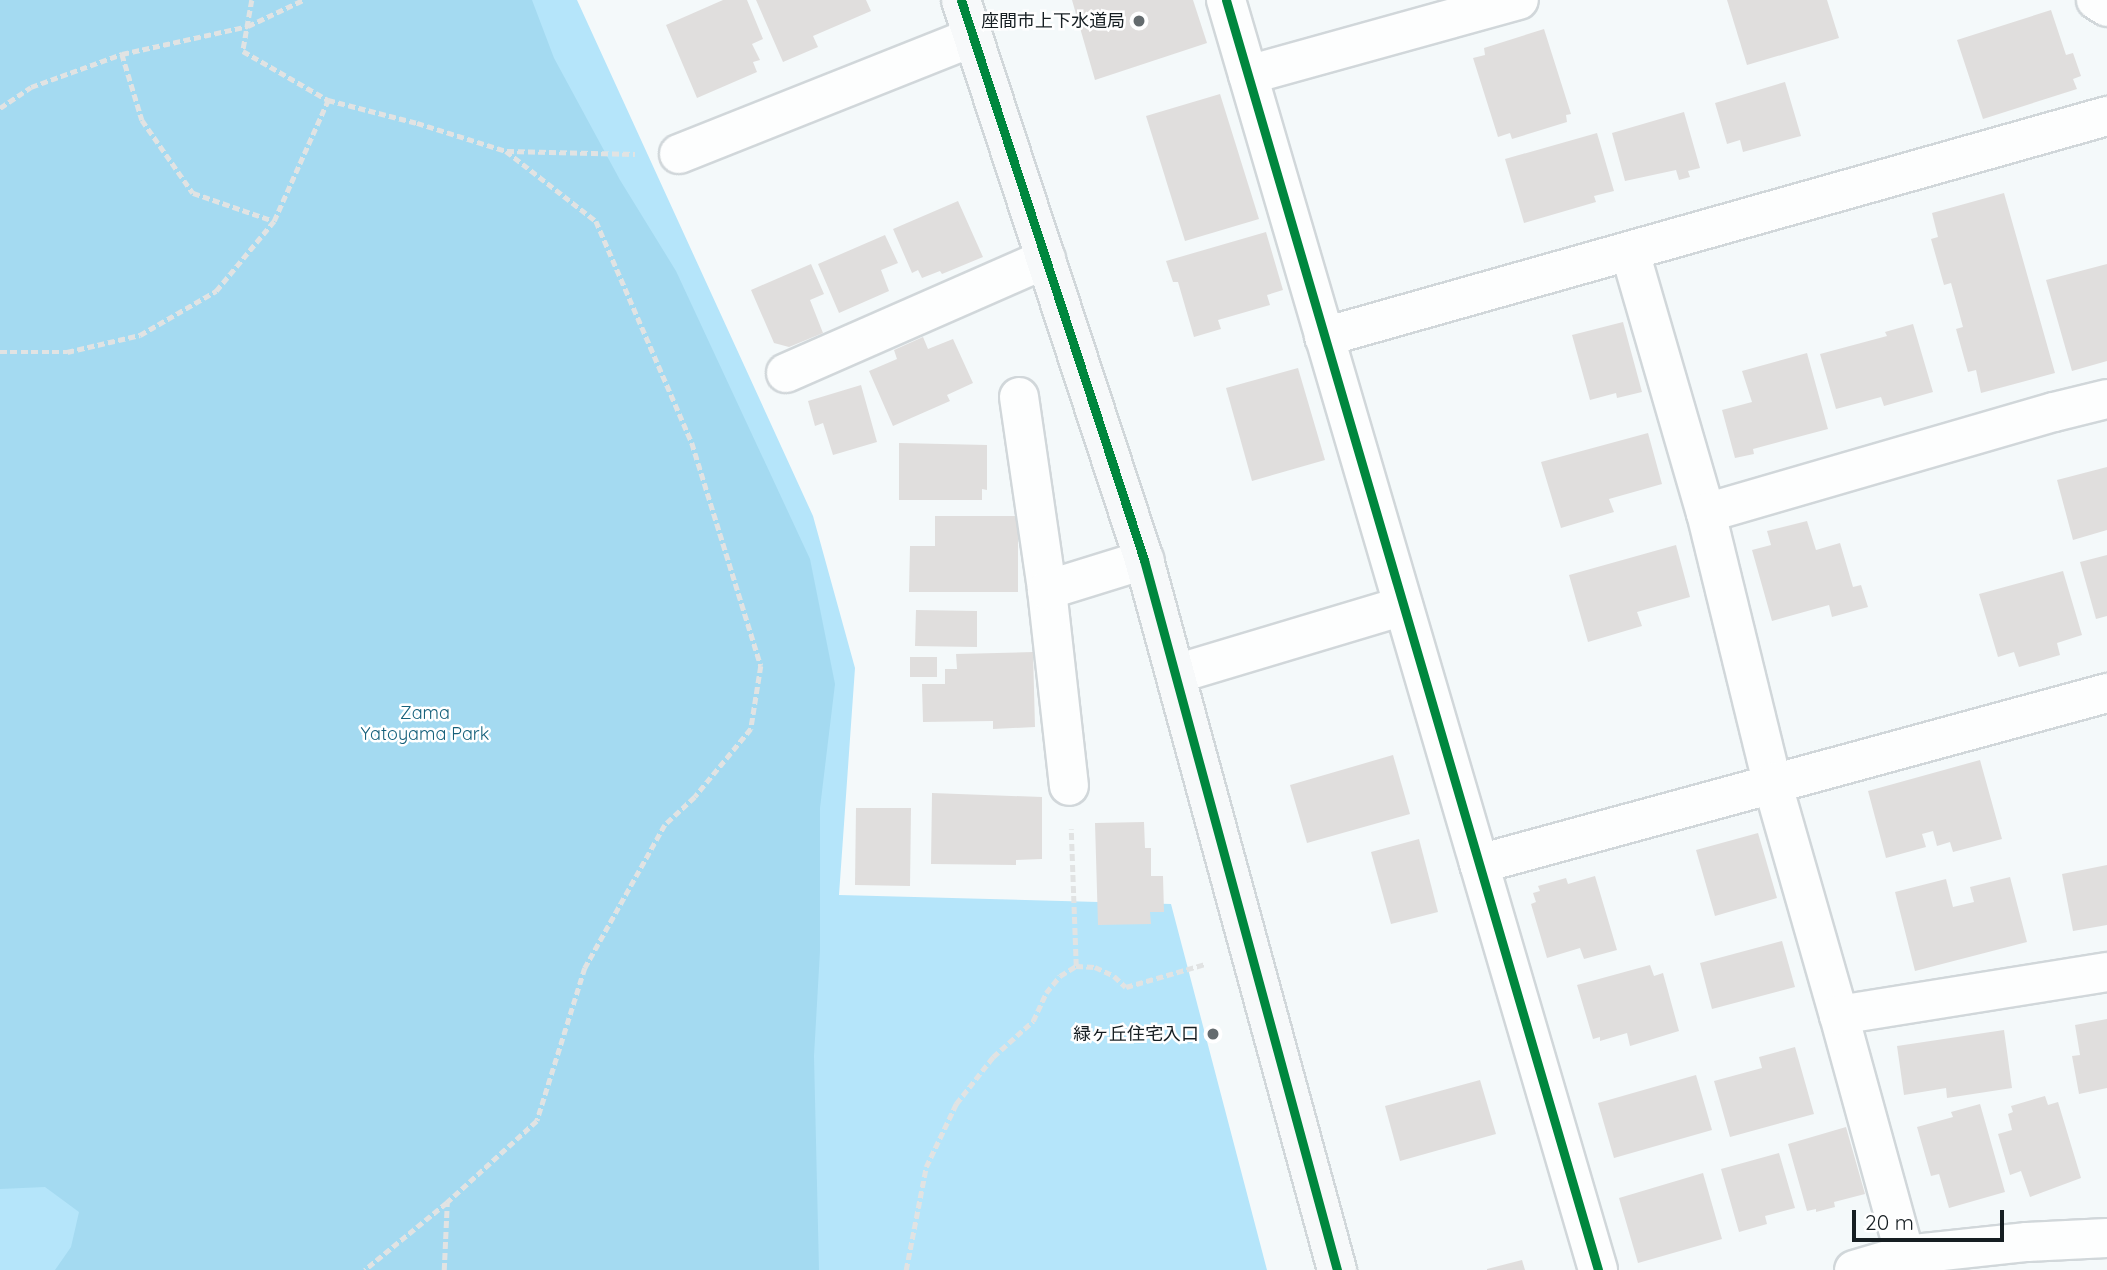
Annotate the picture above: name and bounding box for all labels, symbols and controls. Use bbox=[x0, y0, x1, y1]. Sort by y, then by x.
place label: 座間市上下水道局 bbox=[981, 10, 1125, 32]
marker: 座間市上下水道局 bbox=[1131, 13, 1147, 29]
park label: Zama Yatoyama Park bbox=[361, 703, 489, 746]
place label: 緑ヶ丘住宅入口 bbox=[1073, 1023, 1199, 1045]
marker: 緑ヶ丘住宅入口 bbox=[1205, 1026, 1221, 1042]
scale bar bbox=[1855, 1196, 2007, 1240]
text: 20 m bbox=[1865, 1209, 1914, 1235]

